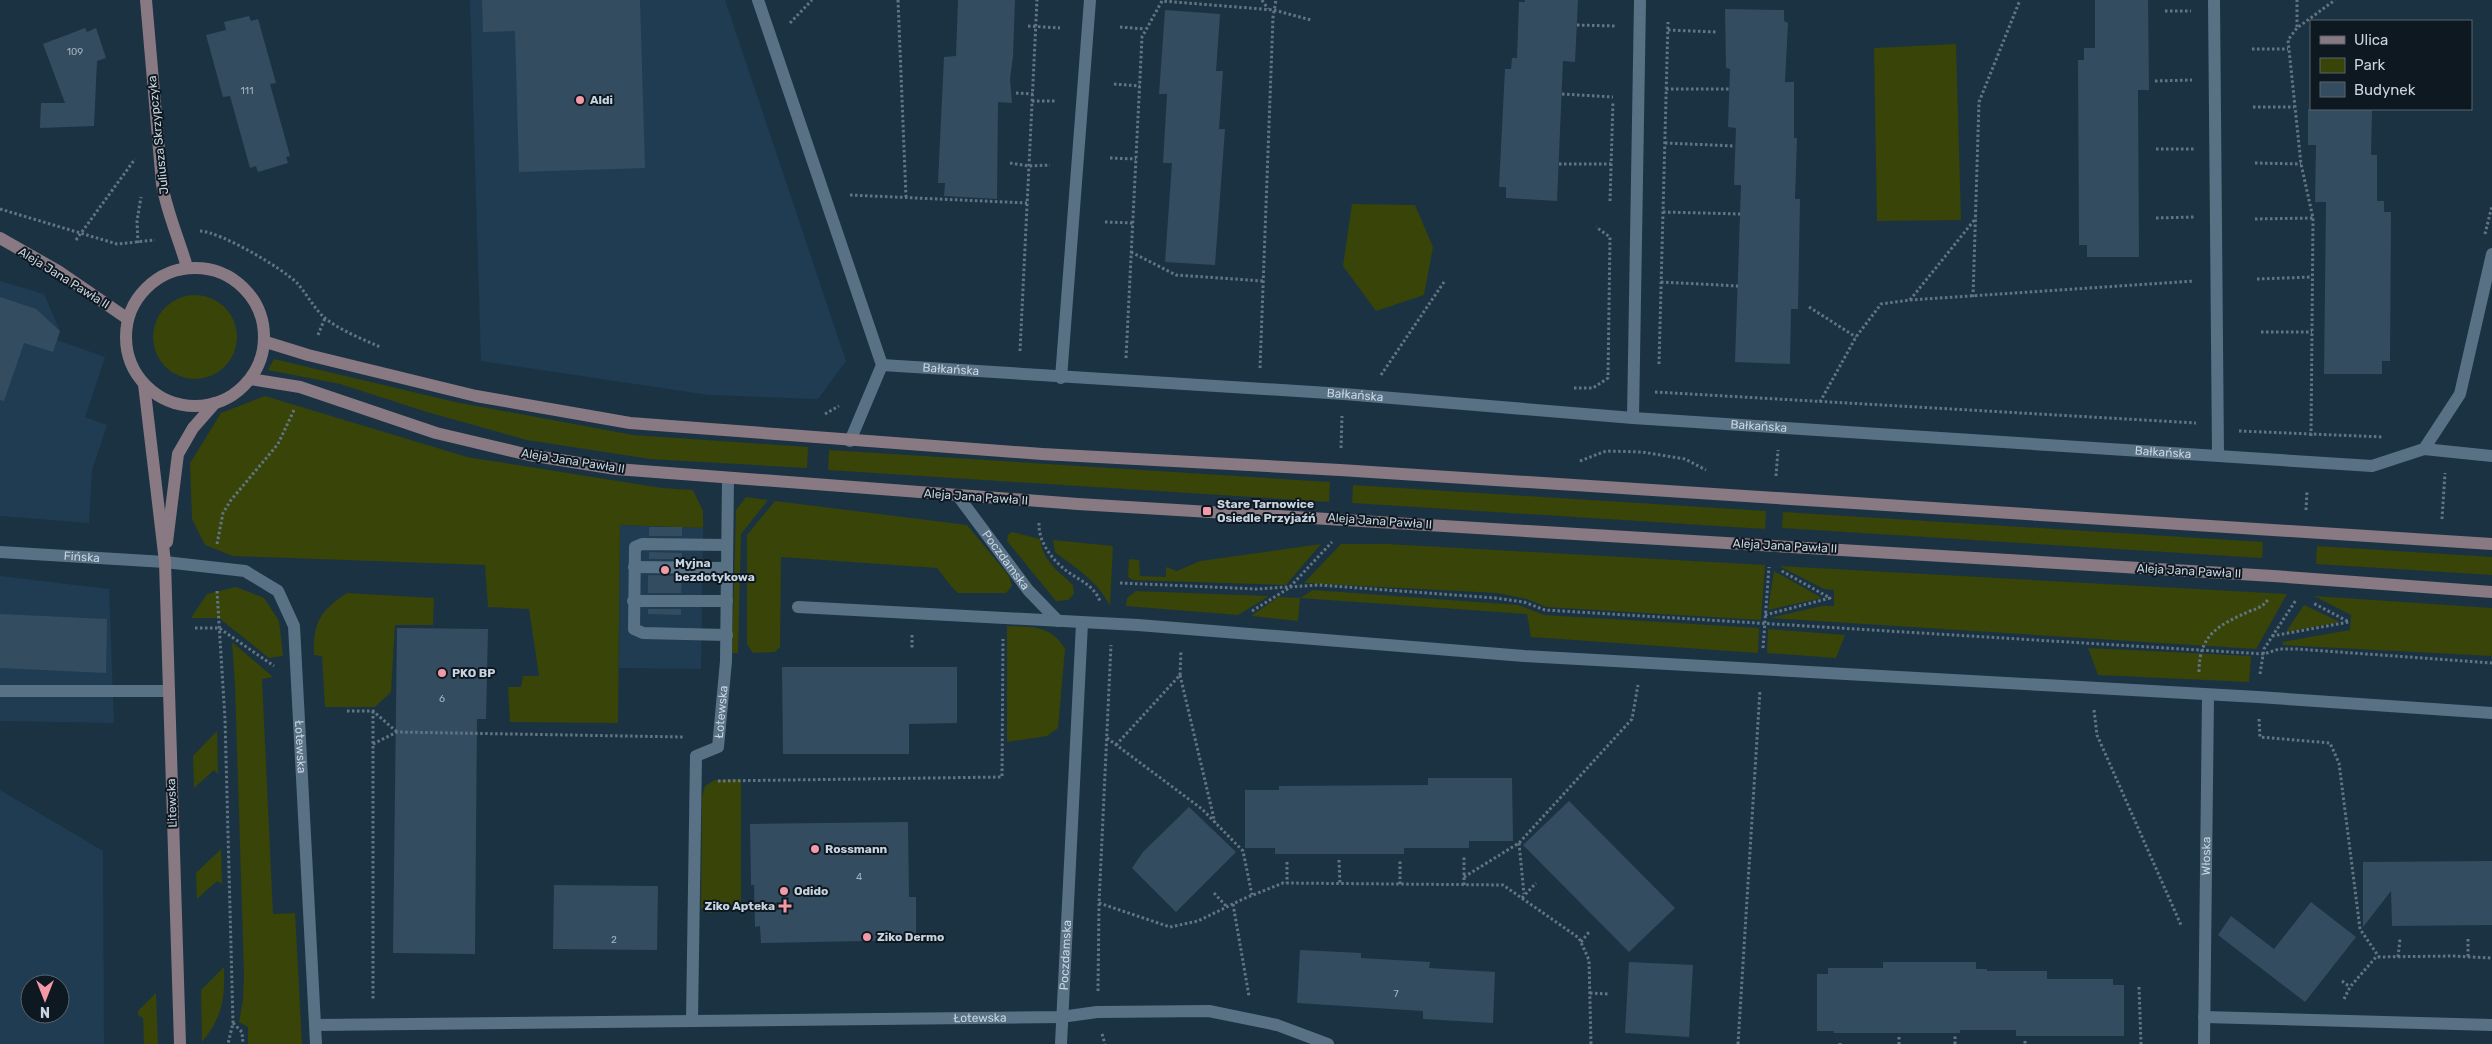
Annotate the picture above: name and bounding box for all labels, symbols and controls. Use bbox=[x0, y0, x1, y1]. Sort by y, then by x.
legend bbox=[2310, 20, 2472, 110]
text: Ulica bbox=[2354, 31, 2388, 49]
house number: 109 bbox=[67, 46, 83, 58]
text: Park bbox=[2354, 56, 2385, 74]
street label: Juliusza Skrzypczyka bbox=[145, 75, 171, 195]
text: Budynek bbox=[2354, 81, 2416, 99]
house number: 111 bbox=[241, 85, 253, 97]
place label: Aldi bbox=[590, 93, 613, 107]
marker: Aldi bbox=[574, 94, 586, 106]
street label: Aleja Jana Pawła II bbox=[16, 244, 112, 312]
street label: Bałkańska bbox=[922, 361, 980, 378]
street label: Bałkańska bbox=[1326, 386, 1384, 404]
street label: Bałkańska bbox=[1730, 417, 1788, 435]
street label: Bałkańska bbox=[2134, 444, 2192, 461]
street label: Aleja Jana Pawła II bbox=[520, 446, 626, 476]
street label: Aleja Jana Pawła II bbox=[923, 486, 1029, 508]
place label: Stare Tarnowice Osiedle Przyjaźń bbox=[1217, 497, 1316, 525]
marker: Stare Tarnowice Osiedle Przyjaźń bbox=[1201, 505, 1213, 517]
street label: Aleja Jana Pawła II bbox=[1327, 510, 1433, 532]
street label: Poczdamska bbox=[979, 528, 1032, 593]
street label: Aleja Jana Pawła II bbox=[1732, 536, 1838, 556]
street label: Fińska bbox=[63, 549, 100, 565]
place label: Myjna bezdotykowa bbox=[675, 556, 755, 584]
street label: Aleja Jana Pawła II bbox=[2136, 561, 2242, 581]
marker: Myjna bezdotykowa bbox=[659, 564, 671, 576]
place label: PKO BP bbox=[452, 666, 495, 680]
marker: PKO BP bbox=[436, 667, 448, 679]
street label: Łotewska bbox=[712, 685, 731, 739]
house number: 6 bbox=[439, 693, 445, 705]
street label: Łotewska bbox=[292, 720, 309, 774]
street label: Litewska bbox=[164, 778, 180, 828]
street label: Włoska bbox=[2199, 837, 2213, 875]
place label: Rossmann bbox=[825, 842, 888, 856]
marker: Rossmann bbox=[809, 843, 821, 855]
house number: 4 bbox=[856, 871, 862, 883]
place label: Odido bbox=[794, 884, 828, 898]
marker: Odido bbox=[778, 885, 790, 897]
place label: Ziko Apteka bbox=[705, 899, 775, 913]
marker: Ziko Apteka bbox=[779, 900, 791, 912]
street label: Poczdamska bbox=[1057, 920, 1074, 991]
place label: Ziko Dermo bbox=[877, 930, 944, 944]
marker: Ziko Dermo bbox=[861, 931, 873, 943]
house number: 2 bbox=[611, 934, 617, 946]
north arrow bbox=[20, 974, 70, 1024]
house number: 7 bbox=[1393, 988, 1399, 1000]
text: N bbox=[40, 1003, 50, 1020]
street label: Łotewska bbox=[953, 1011, 1007, 1025]

